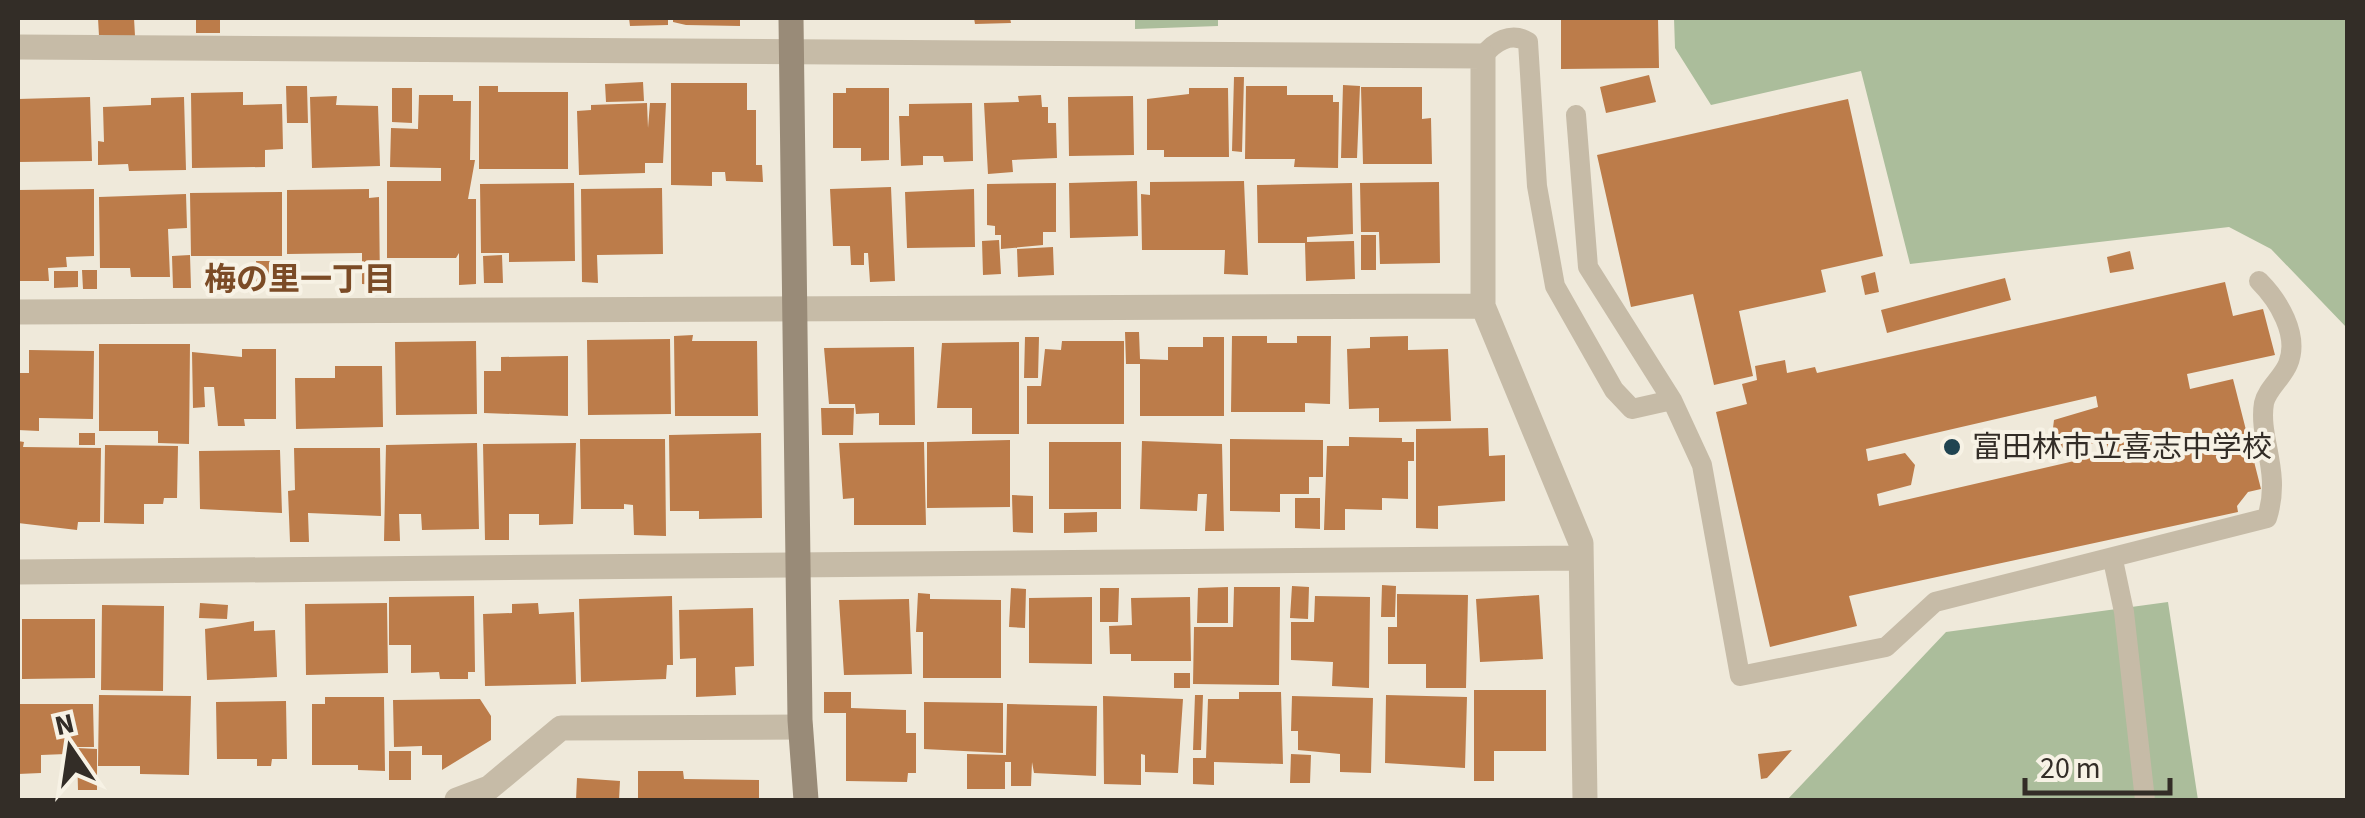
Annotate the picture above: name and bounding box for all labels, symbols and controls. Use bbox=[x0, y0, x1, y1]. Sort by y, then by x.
district label: 梅の里一丁目 bbox=[204, 257, 396, 303]
place label: 富田林市立喜志中学校 bbox=[1972, 426, 2272, 469]
marker: 富田林市立喜志中学校 bbox=[1941, 436, 1963, 458]
north arrow bbox=[20, 698, 120, 798]
text: N bbox=[51, 703, 78, 746]
scale bar bbox=[2025, 733, 2170, 795]
text: 20 m bbox=[2040, 747, 2101, 790]

